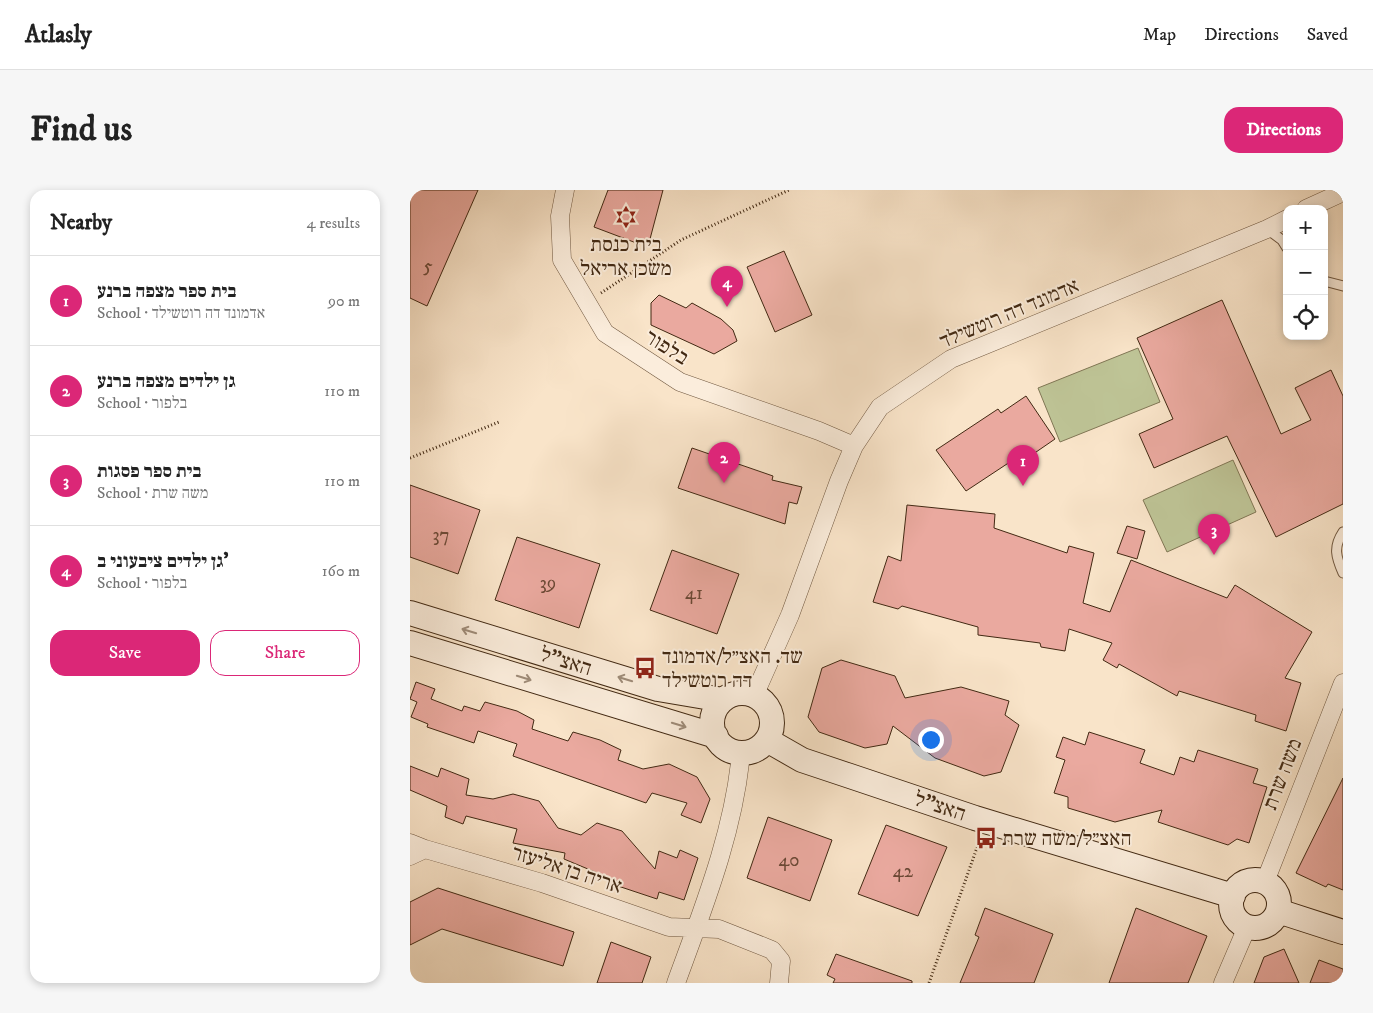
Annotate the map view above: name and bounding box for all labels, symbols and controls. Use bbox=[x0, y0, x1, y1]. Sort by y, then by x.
text: Atlasly bbox=[25, 20, 92, 50]
text: Map bbox=[1143, 24, 1176, 46]
text: Directions bbox=[1204, 24, 1279, 46]
text: Saved bbox=[1307, 24, 1348, 46]
button: Directions bbox=[1224, 107, 1343, 153]
text: Find us bbox=[30, 108, 132, 152]
synagogue icon: בית כנסת משכן אריאל bbox=[613, 204, 639, 230]
map controls bbox=[1283, 205, 1328, 340]
button: + bbox=[1283, 205, 1328, 250]
text: Nearby bbox=[50, 210, 112, 236]
text: 4 results bbox=[307, 213, 360, 233]
place label: בית כנסת משכן אריאל bbox=[580, 232, 672, 282]
button: − bbox=[1283, 250, 1328, 295]
house number: 5 bbox=[423, 255, 433, 278]
pin: 4 bbox=[711, 266, 743, 307]
street label: אדמונד דה רוטשילד bbox=[936, 273, 1083, 355]
text: בית ספר מצפה ברנע bbox=[97, 280, 236, 303]
text: 1 bbox=[63, 291, 69, 311]
text: 90 m bbox=[328, 291, 360, 311]
button: locate bbox=[1283, 295, 1328, 340]
text: School · אדמונד דה רוטשילד bbox=[97, 303, 265, 323]
street label: בלפור bbox=[640, 324, 693, 371]
text: גן ילדים מצפה ברנע bbox=[97, 370, 236, 393]
text: 2 bbox=[62, 381, 70, 401]
text: 110 m bbox=[324, 381, 360, 401]
text: School · בלפור bbox=[97, 393, 187, 413]
pin: 2 bbox=[708, 442, 740, 483]
pin: 1 bbox=[1007, 445, 1039, 486]
text: בית ספר פסגות bbox=[97, 460, 202, 483]
text: 3 bbox=[63, 471, 69, 491]
text: 110 m bbox=[324, 471, 360, 491]
text: School · משה שרת bbox=[97, 483, 208, 503]
pin: 3 bbox=[1198, 514, 1230, 555]
house number: 37 bbox=[432, 524, 450, 547]
text: גן ילדים ציבעוני ב' bbox=[97, 550, 228, 573]
text: 4 bbox=[61, 561, 71, 581]
text: 160 m bbox=[322, 561, 360, 581]
house number: 39 bbox=[540, 572, 556, 595]
text: School · בלפור bbox=[97, 573, 187, 593]
house number: 41 bbox=[685, 582, 703, 605]
one-way arrow bbox=[462, 626, 478, 636]
button: Save bbox=[50, 630, 200, 676]
button: Share bbox=[210, 630, 360, 676]
street label: האצ"ל bbox=[537, 642, 595, 682]
place label: שד. האצ״ל/אדמונד דה רוטשילד bbox=[662, 644, 803, 694]
bus stop icon: שד. האצ״ל/אדמונד דה רוטשילד bbox=[632, 655, 658, 681]
one-way arrow bbox=[515, 673, 531, 683]
one-way arrow bbox=[617, 673, 633, 683]
one-way arrow bbox=[671, 721, 687, 731]
your location bbox=[918, 727, 944, 753]
street label: משה שרת bbox=[1257, 735, 1308, 814]
street label: האצ"ל bbox=[911, 786, 969, 827]
bus stop icon: האצ״ל/משה שרת bbox=[973, 825, 999, 851]
place label: האצ״ל/משה שרת bbox=[1002, 826, 1132, 852]
street label: אריה בן אליעזר bbox=[508, 840, 625, 900]
house number: 40 bbox=[778, 849, 800, 872]
house number: 42 bbox=[893, 860, 914, 883]

